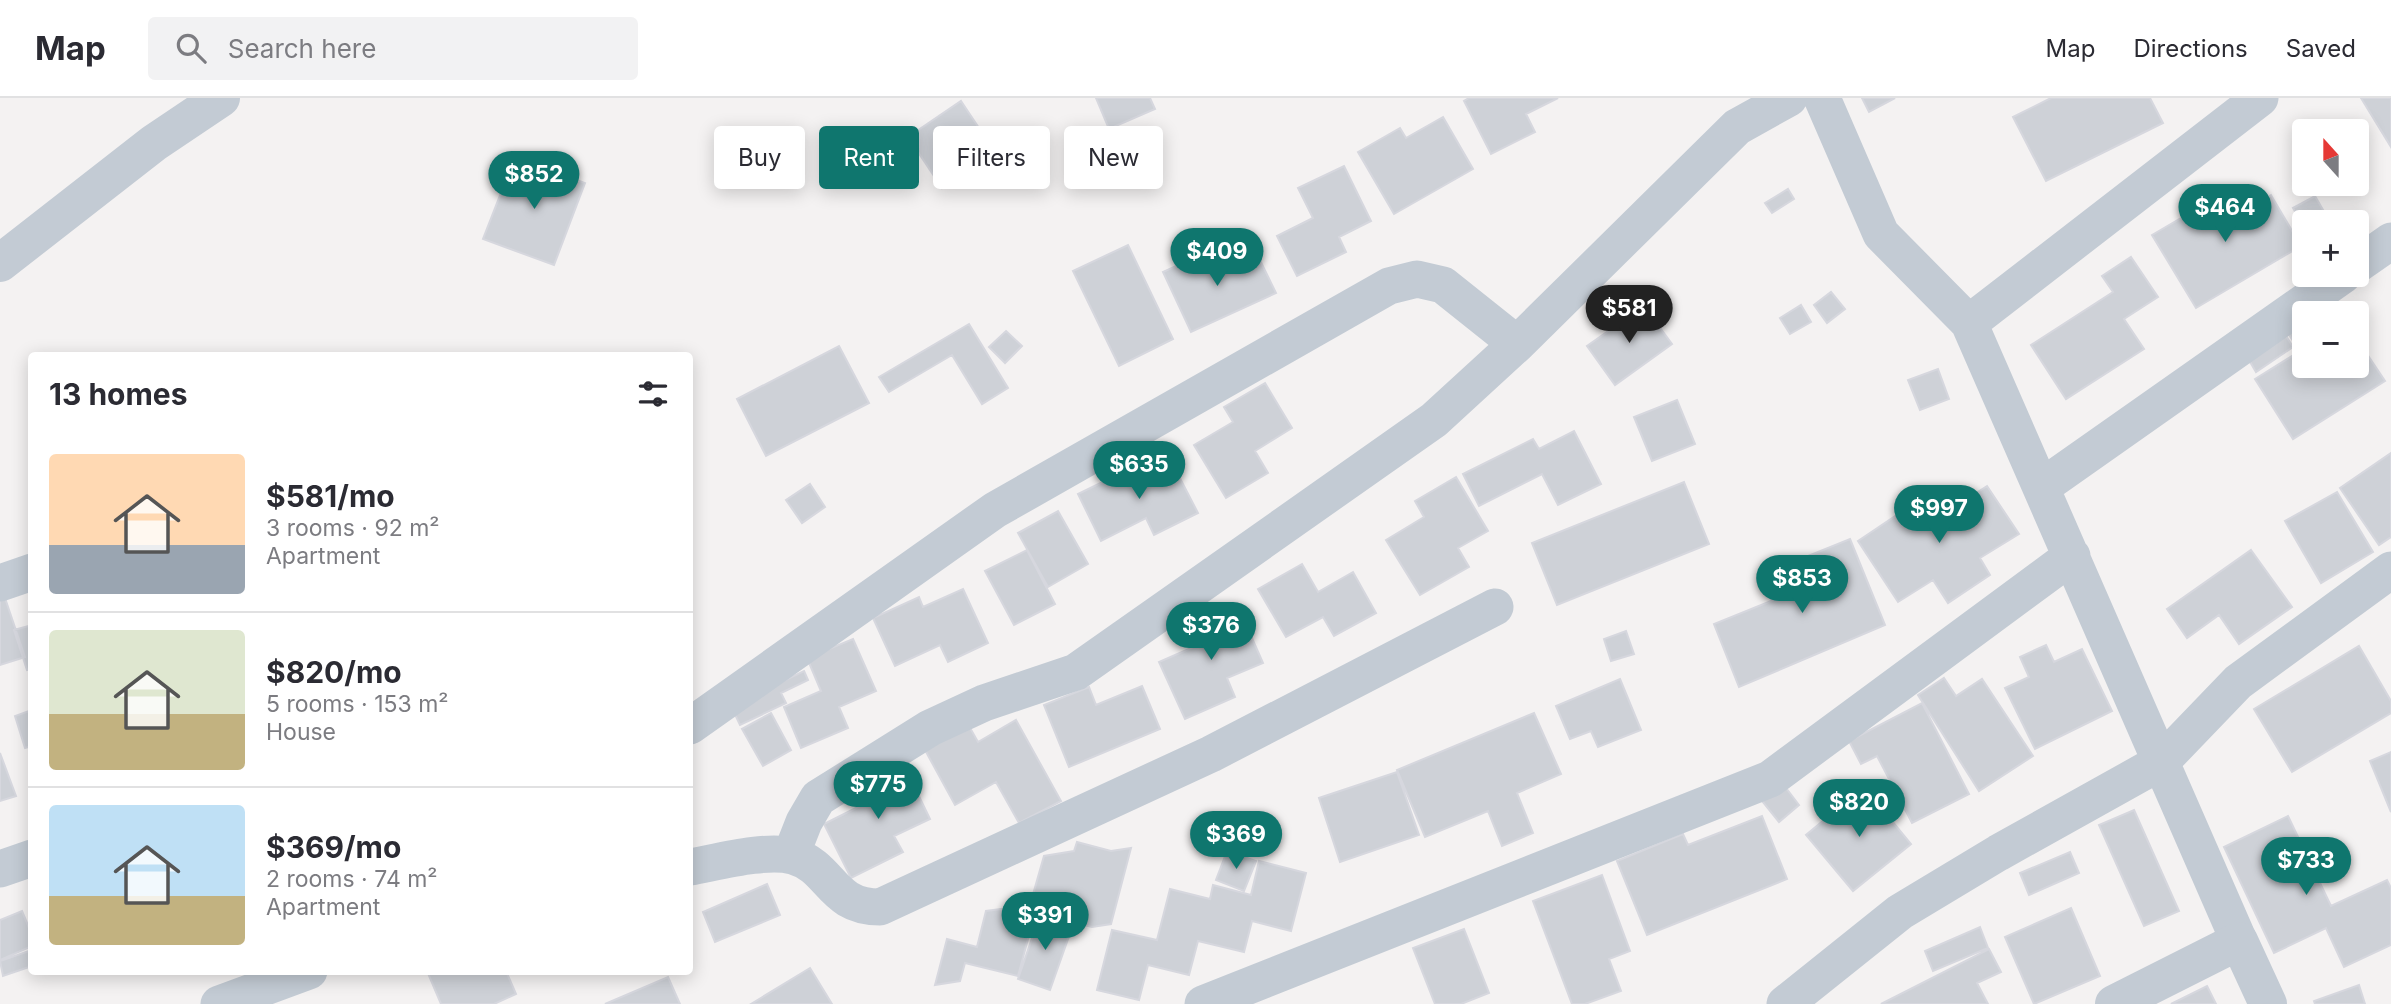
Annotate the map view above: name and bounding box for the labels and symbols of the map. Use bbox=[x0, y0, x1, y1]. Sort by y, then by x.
north arrow bbox=[2292, 119, 2370, 196]
pin: $852 bbox=[493, 152, 575, 211]
pin: $464 bbox=[2184, 184, 2266, 244]
pin: $409 bbox=[1176, 228, 1258, 288]
pin: $581 bbox=[1588, 286, 1670, 345]
pin: $635 bbox=[1098, 442, 1180, 501]
pin: $997 bbox=[1898, 486, 1980, 545]
pin: $853 bbox=[1761, 556, 1843, 615]
pin: $376 bbox=[1170, 602, 1252, 662]
pin: $775 bbox=[837, 762, 919, 821]
pin: $820 bbox=[1818, 780, 1900, 839]
pin: $369 bbox=[1195, 812, 1277, 871]
pin: $733 bbox=[2265, 838, 2347, 897]
pin: $391 bbox=[1004, 892, 1086, 952]

